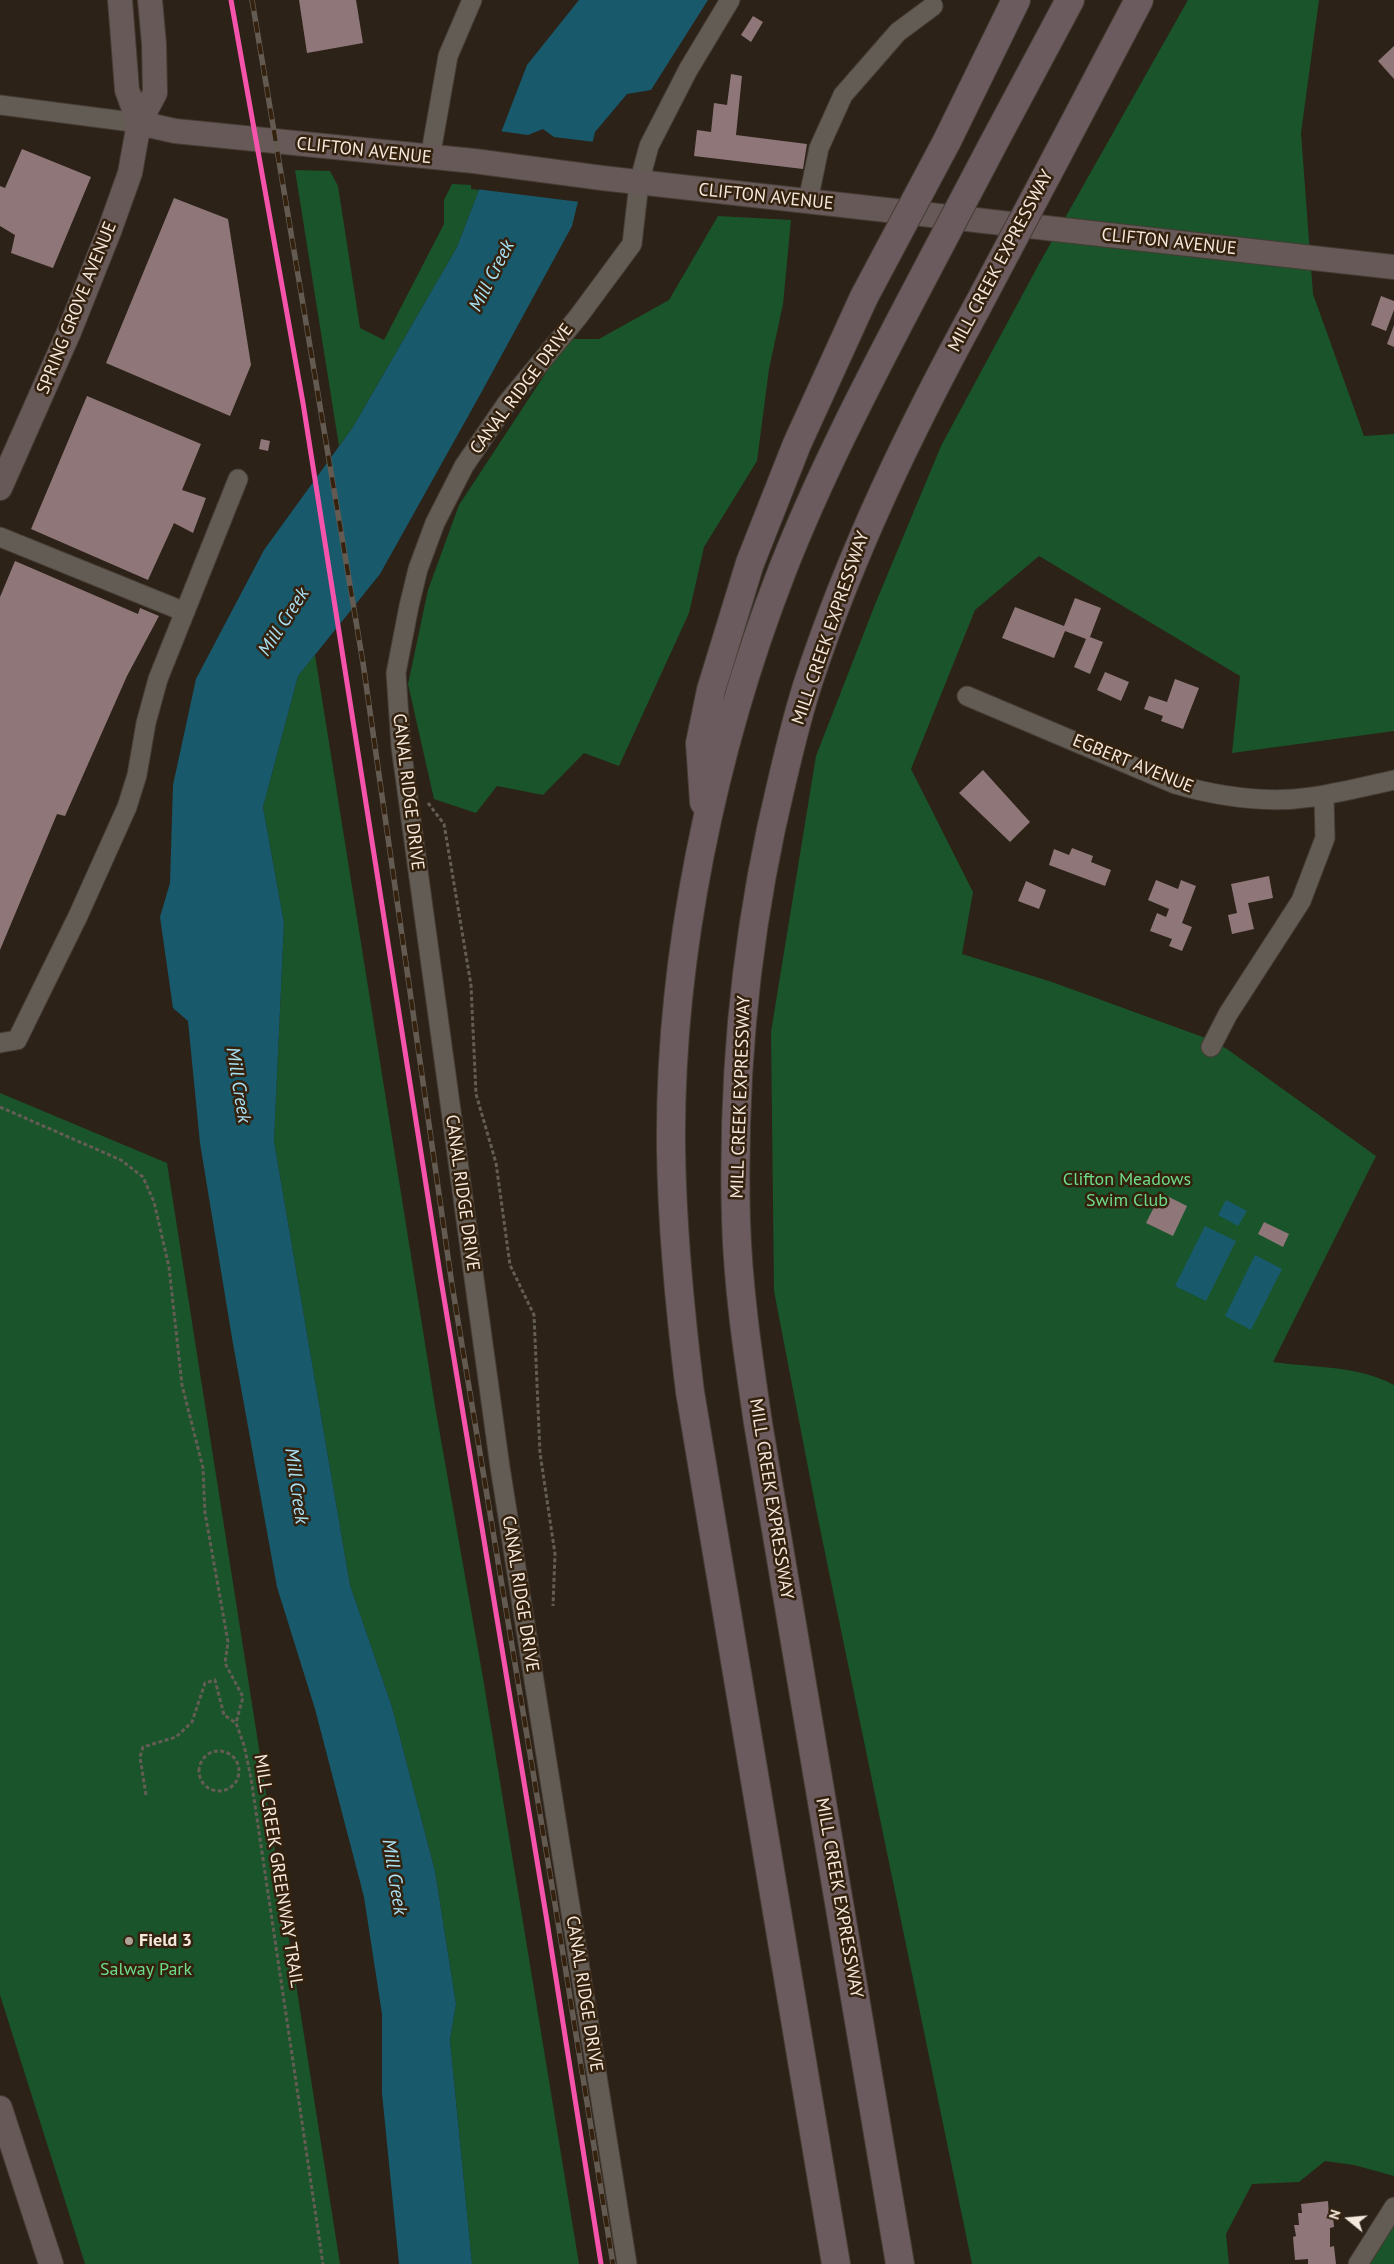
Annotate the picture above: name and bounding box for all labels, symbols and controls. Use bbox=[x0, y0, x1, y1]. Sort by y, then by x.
street label: CLIFTON AVENUE bbox=[295, 133, 433, 169]
street label: MILL CREEK EXPRESSWAY bbox=[944, 166, 1058, 356]
street label: CLIFTON AVENUE bbox=[697, 179, 835, 215]
street label: SPRING GROVE AVENUE bbox=[33, 219, 121, 397]
street label: CLIFTON AVENUE bbox=[1100, 224, 1238, 260]
water label: Mill Creek bbox=[464, 237, 520, 315]
street label: CANAL RIDGE DRIVE bbox=[466, 319, 578, 459]
street label: MILL CREEK EXPRESSWAY bbox=[788, 529, 874, 727]
water label: Mill Creek bbox=[254, 584, 314, 660]
street label: CANAL RIDGE DRIVE bbox=[388, 712, 428, 872]
street label: EGBERT AVENUE bbox=[1069, 730, 1197, 798]
street label: MILL CREEK EXPRESSWAY bbox=[727, 995, 755, 1199]
water label: Mill Creek bbox=[221, 1045, 255, 1125]
street label: CANAL RIDGE DRIVE bbox=[440, 1113, 484, 1273]
park label: Clifton Meadows Swim Club bbox=[1063, 1169, 1191, 1212]
street label: MILL CREEK EXPRESSWAY bbox=[744, 1397, 798, 1601]
water label: Mill Creek bbox=[279, 1446, 313, 1526]
street label: CANAL RIDGE DRIVE bbox=[497, 1514, 543, 1674]
street label: MILL CREEK GREENWAY TRAIL bbox=[249, 1753, 307, 1989]
street label: MILL CREEK EXPRESSWAY bbox=[811, 1796, 867, 2000]
water label: Mill Creek bbox=[377, 1837, 411, 1917]
street label: CANAL RIDGE DRIVE bbox=[561, 1914, 607, 2074]
place label: Field 3 bbox=[139, 1930, 192, 1952]
marker: Field 3 bbox=[123, 1935, 135, 1947]
park label: Salway Park bbox=[100, 1959, 192, 1981]
north arrow bbox=[1324, 2194, 1374, 2244]
text: N bbox=[1325, 2208, 1345, 2222]

